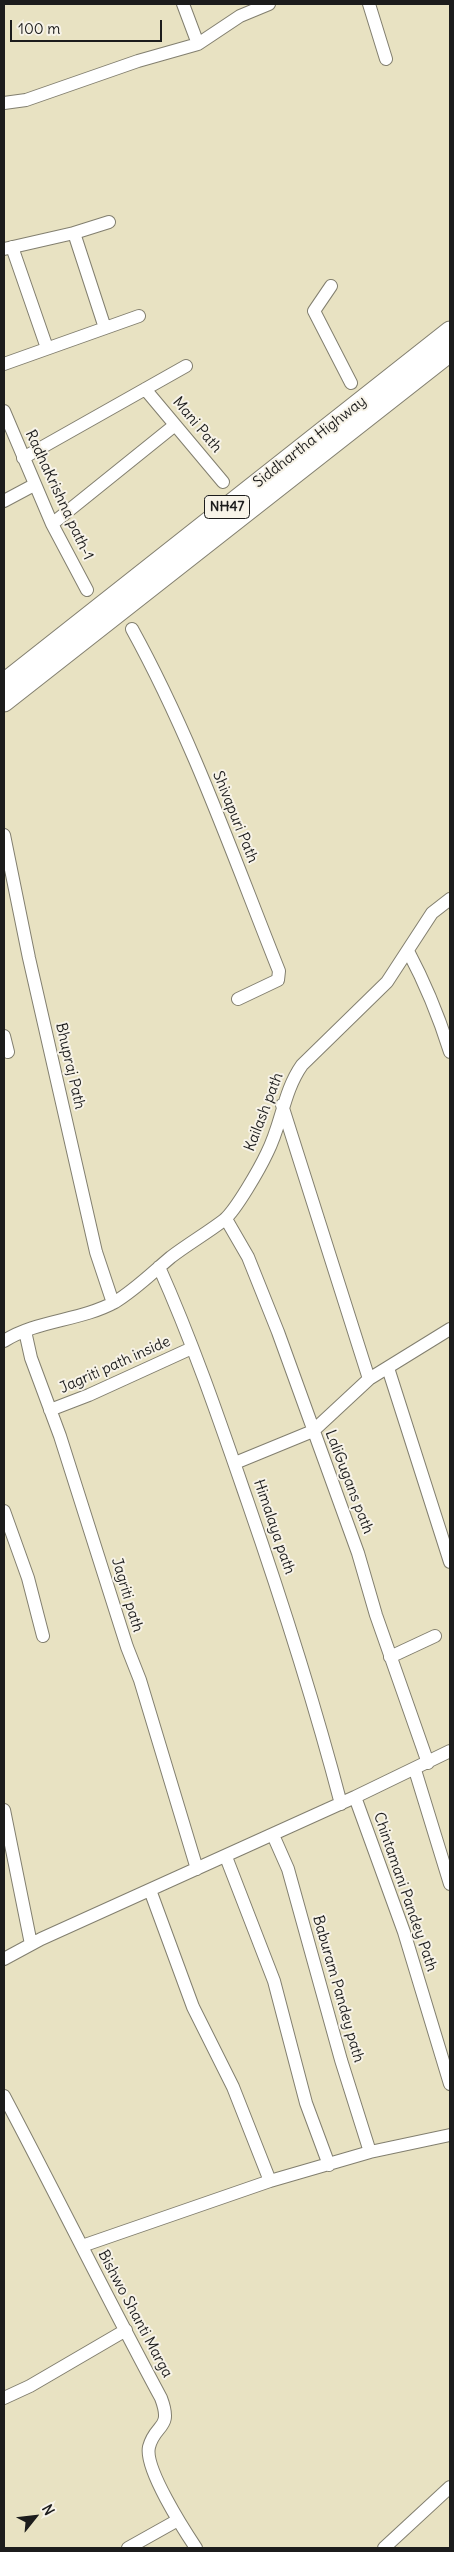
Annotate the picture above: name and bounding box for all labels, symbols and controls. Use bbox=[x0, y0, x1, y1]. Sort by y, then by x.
scale bar bbox=[12, 10, 165, 42]
text: 100 m bbox=[18, 19, 60, 38]
street label: Siddhartha Highway bbox=[250, 392, 370, 492]
street label: Mani Path bbox=[169, 393, 225, 457]
street label: RadhaKrishna path-1 bbox=[21, 427, 97, 563]
road number: NH47 bbox=[204, 496, 250, 518]
street label: Shivapuri Path bbox=[208, 768, 262, 866]
street label: Bhupraj Path bbox=[51, 1021, 89, 1111]
street label: Kailash path bbox=[241, 1070, 287, 1154]
street label: Jagriti path inside bbox=[57, 1332, 173, 1398]
street label: LaliGugans path bbox=[321, 1428, 377, 1536]
street label: Himalaya path bbox=[249, 1477, 299, 1577]
street label: Jagriti path bbox=[107, 1556, 147, 1634]
street label: Chintamani Pandey Path bbox=[369, 1810, 441, 1974]
street label: Baburam Pandey path bbox=[308, 1913, 368, 2065]
street label: Bishwo Shanti Marga bbox=[94, 2247, 176, 2381]
north arrow bbox=[10, 2492, 60, 2542]
text: N bbox=[38, 2501, 58, 2518]

